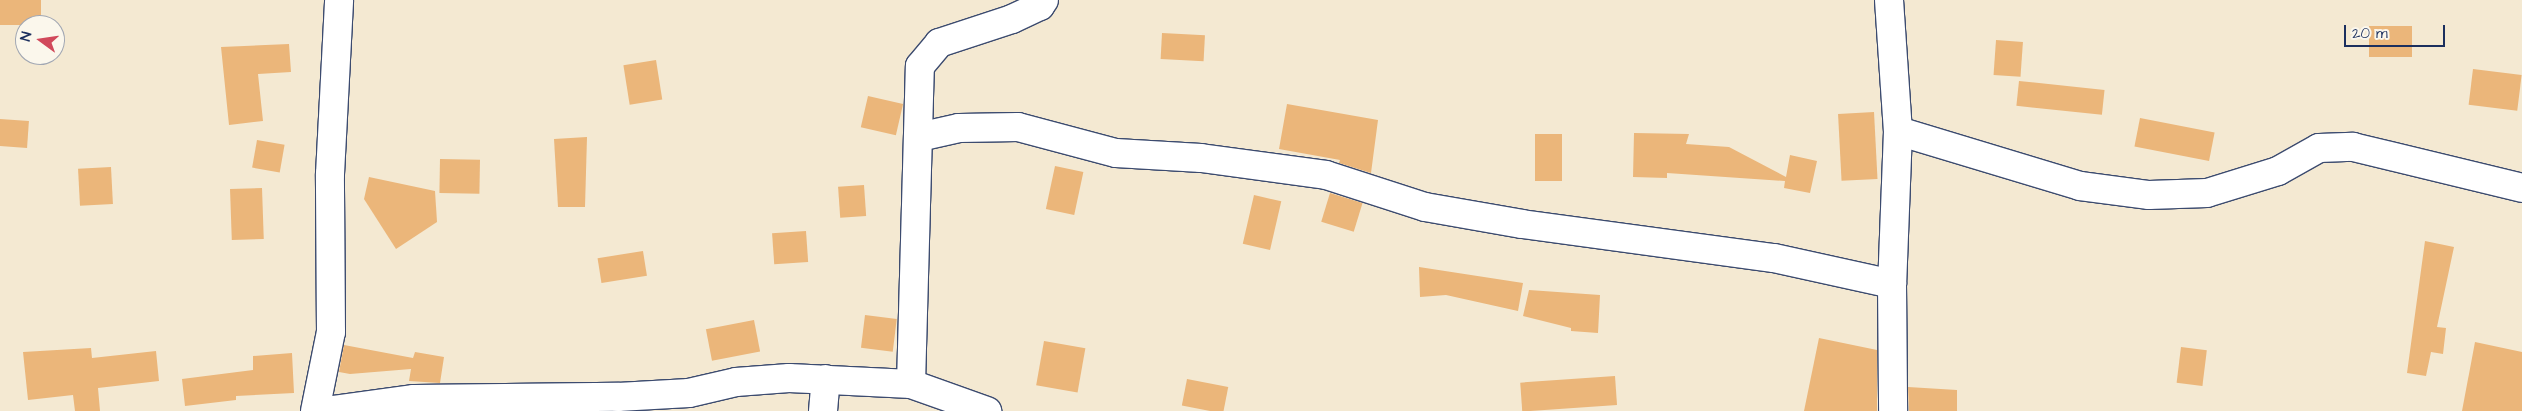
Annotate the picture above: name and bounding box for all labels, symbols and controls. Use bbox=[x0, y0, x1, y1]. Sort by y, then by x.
north arrow bbox=[15, 15, 65, 65]
scale bar bbox=[2347, 15, 2448, 47]
text: 20 m bbox=[2352, 23, 2388, 44]
text: N bbox=[16, 30, 37, 43]

